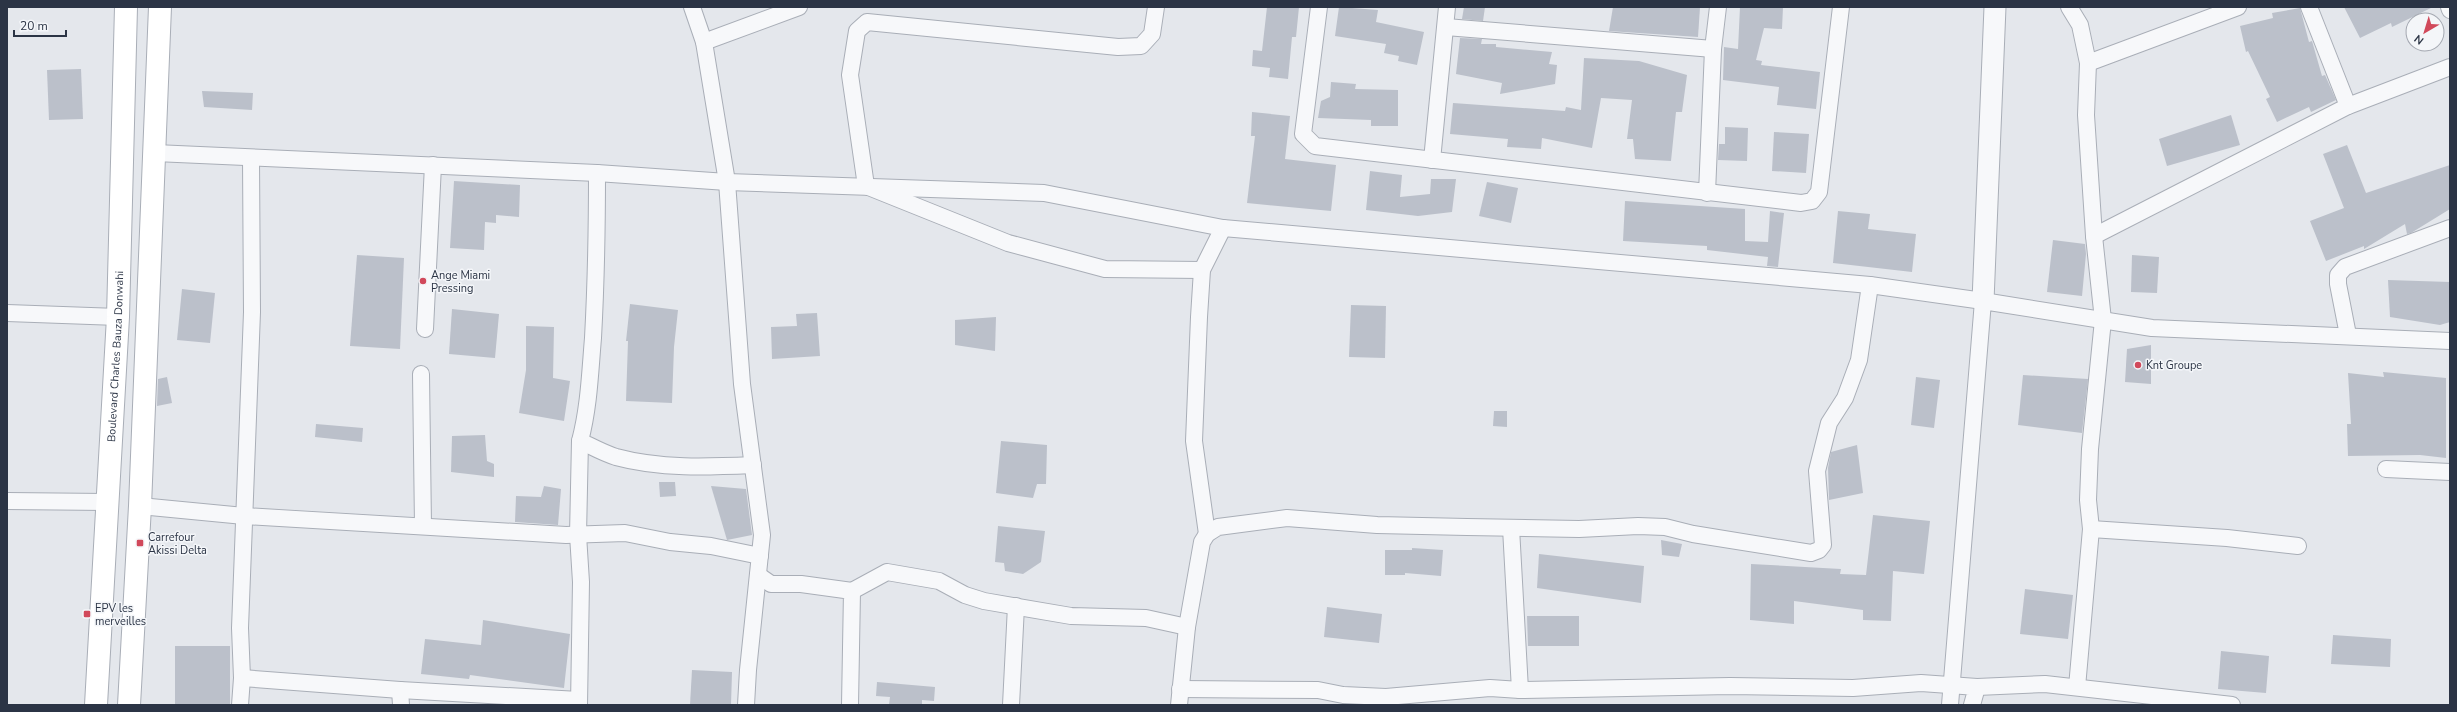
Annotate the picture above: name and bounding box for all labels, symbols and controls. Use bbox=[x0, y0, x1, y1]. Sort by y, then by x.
scale bar bbox=[14, 12, 66, 38]
north arrow bbox=[2405, 12, 2445, 52]
text: 20 m bbox=[20, 18, 48, 34]
text: N bbox=[2411, 31, 2427, 48]
place label: Ange Miami Pressing bbox=[431, 268, 490, 296]
street label: Boulevard Charles Bauza Donwahi bbox=[103, 271, 127, 443]
marker: Ange Miami Pressing bbox=[418, 276, 428, 286]
place label: Knt Groupe bbox=[2146, 358, 2202, 373]
marker: Knt Groupe bbox=[2133, 360, 2143, 370]
place label: Carrefour Akissi Delta bbox=[148, 530, 207, 558]
marker: Carrefour Akissi Delta bbox=[135, 538, 145, 548]
place label: EPV les merveilles bbox=[95, 601, 146, 629]
marker: EPV les merveilles bbox=[82, 609, 92, 619]

